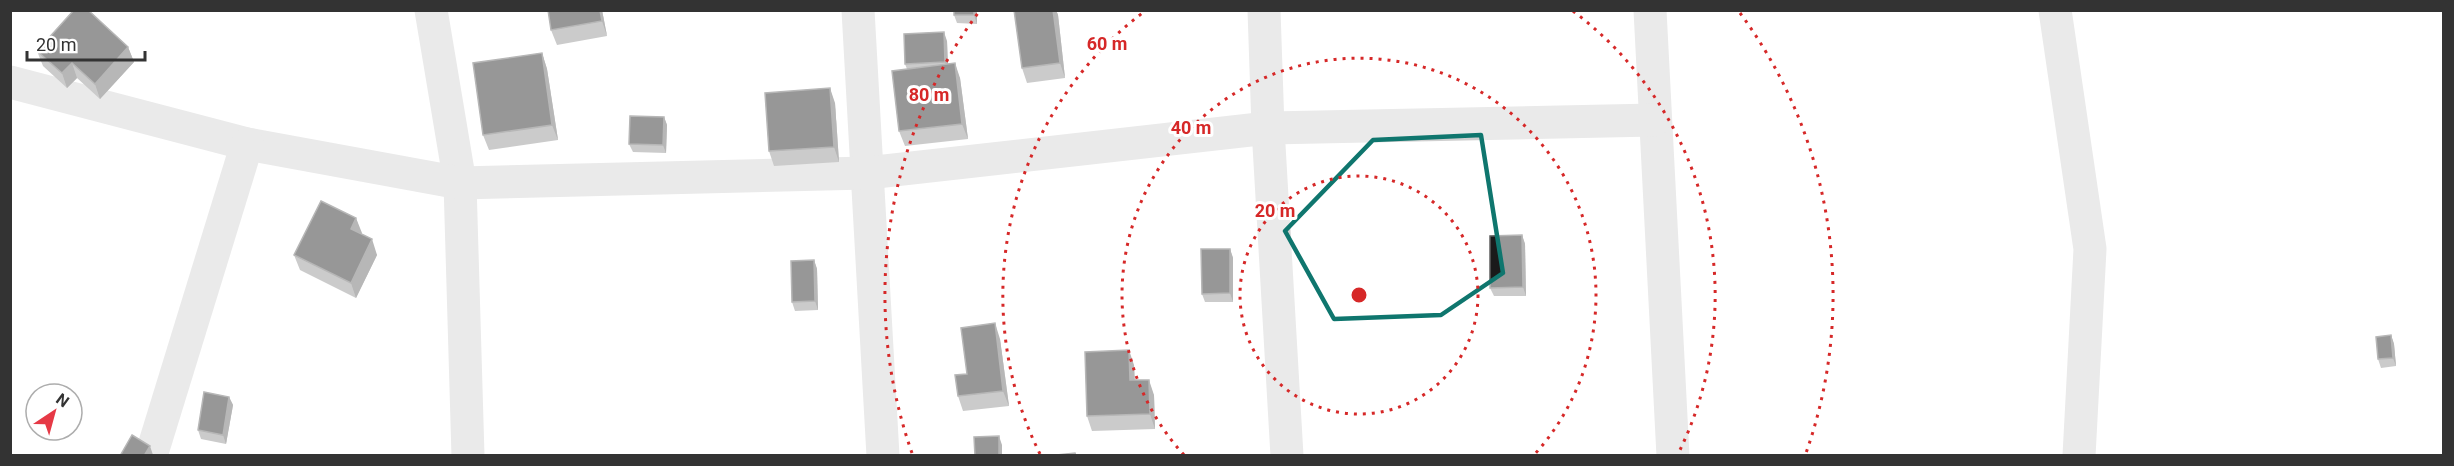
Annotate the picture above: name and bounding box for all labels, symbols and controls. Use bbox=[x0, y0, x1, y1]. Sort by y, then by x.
scale bar bbox=[27, 24, 146, 62]
text: 60 m bbox=[1087, 33, 1127, 54]
text: 20 m bbox=[36, 34, 76, 55]
text: 80 m bbox=[909, 84, 949, 105]
text: 40 m bbox=[1171, 117, 1211, 138]
text: 20 m bbox=[1255, 200, 1295, 221]
centre of rings bbox=[1349, 285, 1369, 305]
north arrow bbox=[24, 382, 84, 442]
text: N bbox=[52, 389, 73, 411]

